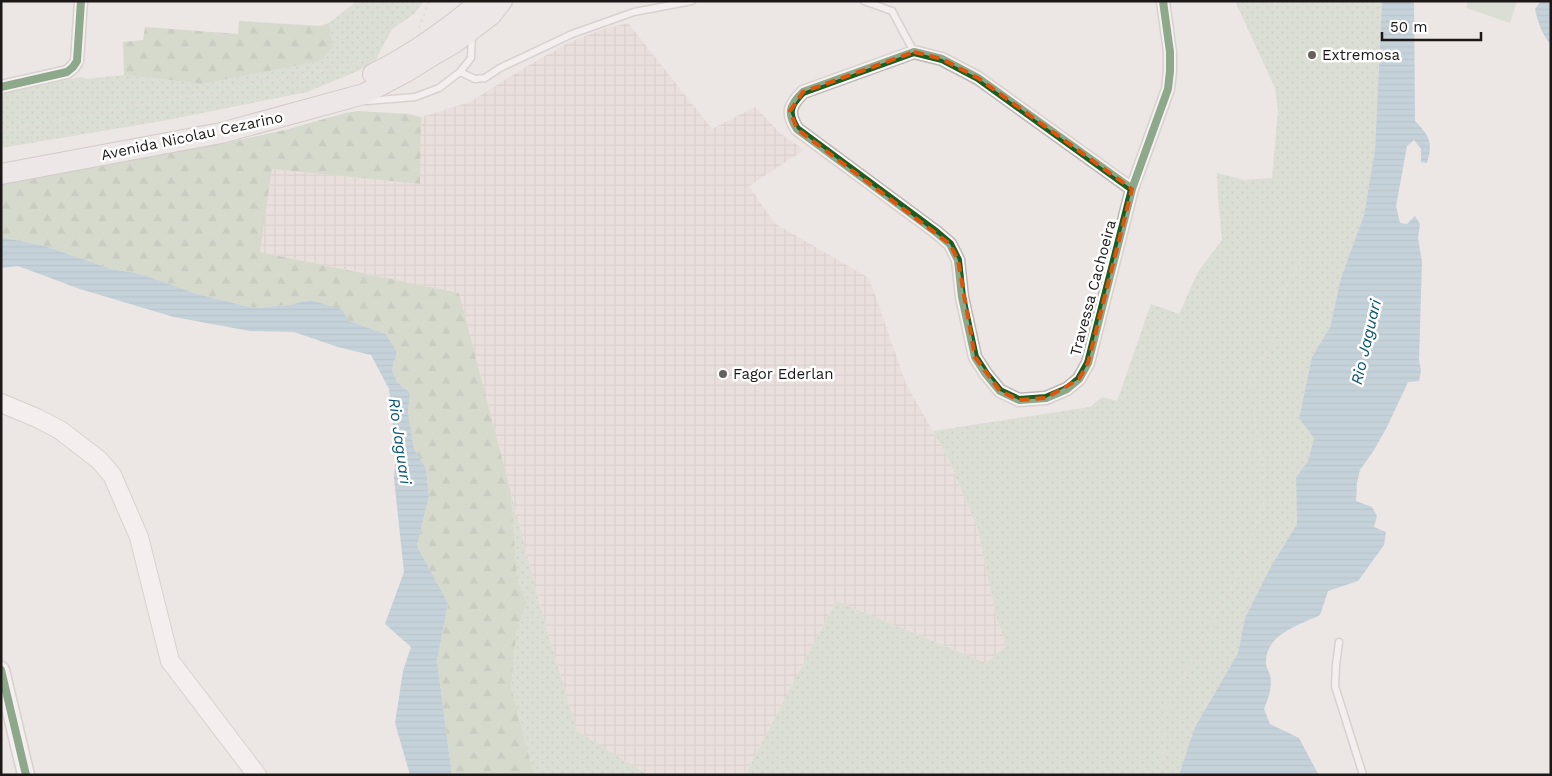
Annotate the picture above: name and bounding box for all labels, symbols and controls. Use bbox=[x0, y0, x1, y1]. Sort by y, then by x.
scale bar bbox=[1382, 10, 1481, 42]
text: 50 m bbox=[1390, 18, 1427, 36]
place label: Extremosa bbox=[1322, 46, 1401, 64]
marker: Extremosa bbox=[1306, 49, 1318, 61]
street label: Avenida Nicolau Cezarino bbox=[99, 108, 285, 164]
street label: Travessa Cachoeira bbox=[1066, 217, 1120, 358]
water label: Rio Jaguari bbox=[1347, 297, 1385, 386]
place label: Fagor Ederlan bbox=[733, 365, 834, 383]
marker: Fagor Ederlan bbox=[717, 368, 729, 380]
water label: Rio Jaguari bbox=[385, 397, 416, 486]

